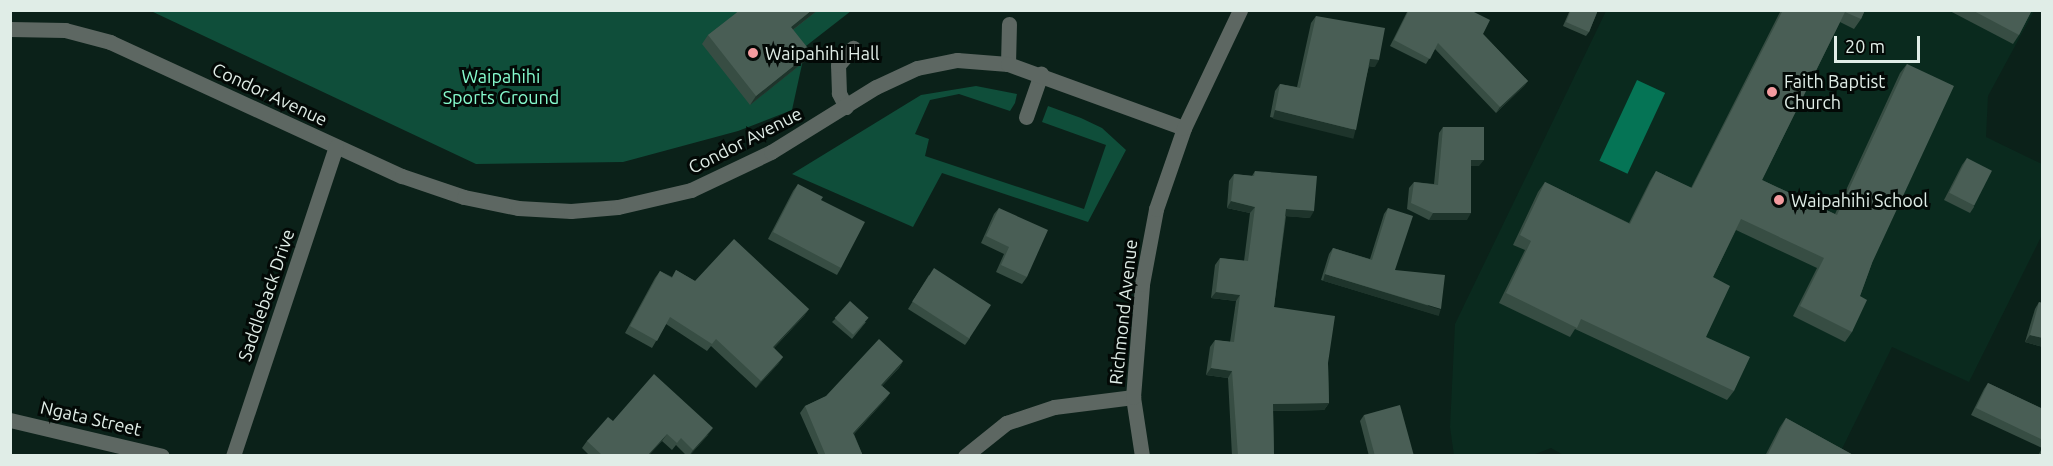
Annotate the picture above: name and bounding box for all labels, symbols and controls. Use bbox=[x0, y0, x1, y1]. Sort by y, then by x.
scale bar bbox=[1837, 24, 1922, 62]
text: 20 m bbox=[1845, 36, 1885, 56]
place label: Waipahihi Hall bbox=[765, 42, 879, 64]
marker: Waipahihi Hall bbox=[746, 46, 760, 60]
street label: Condor Avenue bbox=[209, 58, 331, 130]
park label: Waipahihi Sports Ground bbox=[443, 66, 559, 109]
place label: Faith Baptist Church bbox=[1784, 71, 1885, 113]
marker: Faith Baptist Church bbox=[1765, 85, 1779, 99]
street label: Condor Avenue bbox=[685, 102, 805, 178]
place label: Waipahihi School bbox=[1791, 189, 1928, 211]
marker: Waipahihi School bbox=[1772, 193, 1786, 207]
street label: Saddleback Drive bbox=[233, 226, 299, 364]
street label: Richmond Avenue bbox=[1105, 238, 1141, 386]
street label: Ngata Street bbox=[38, 396, 144, 440]

